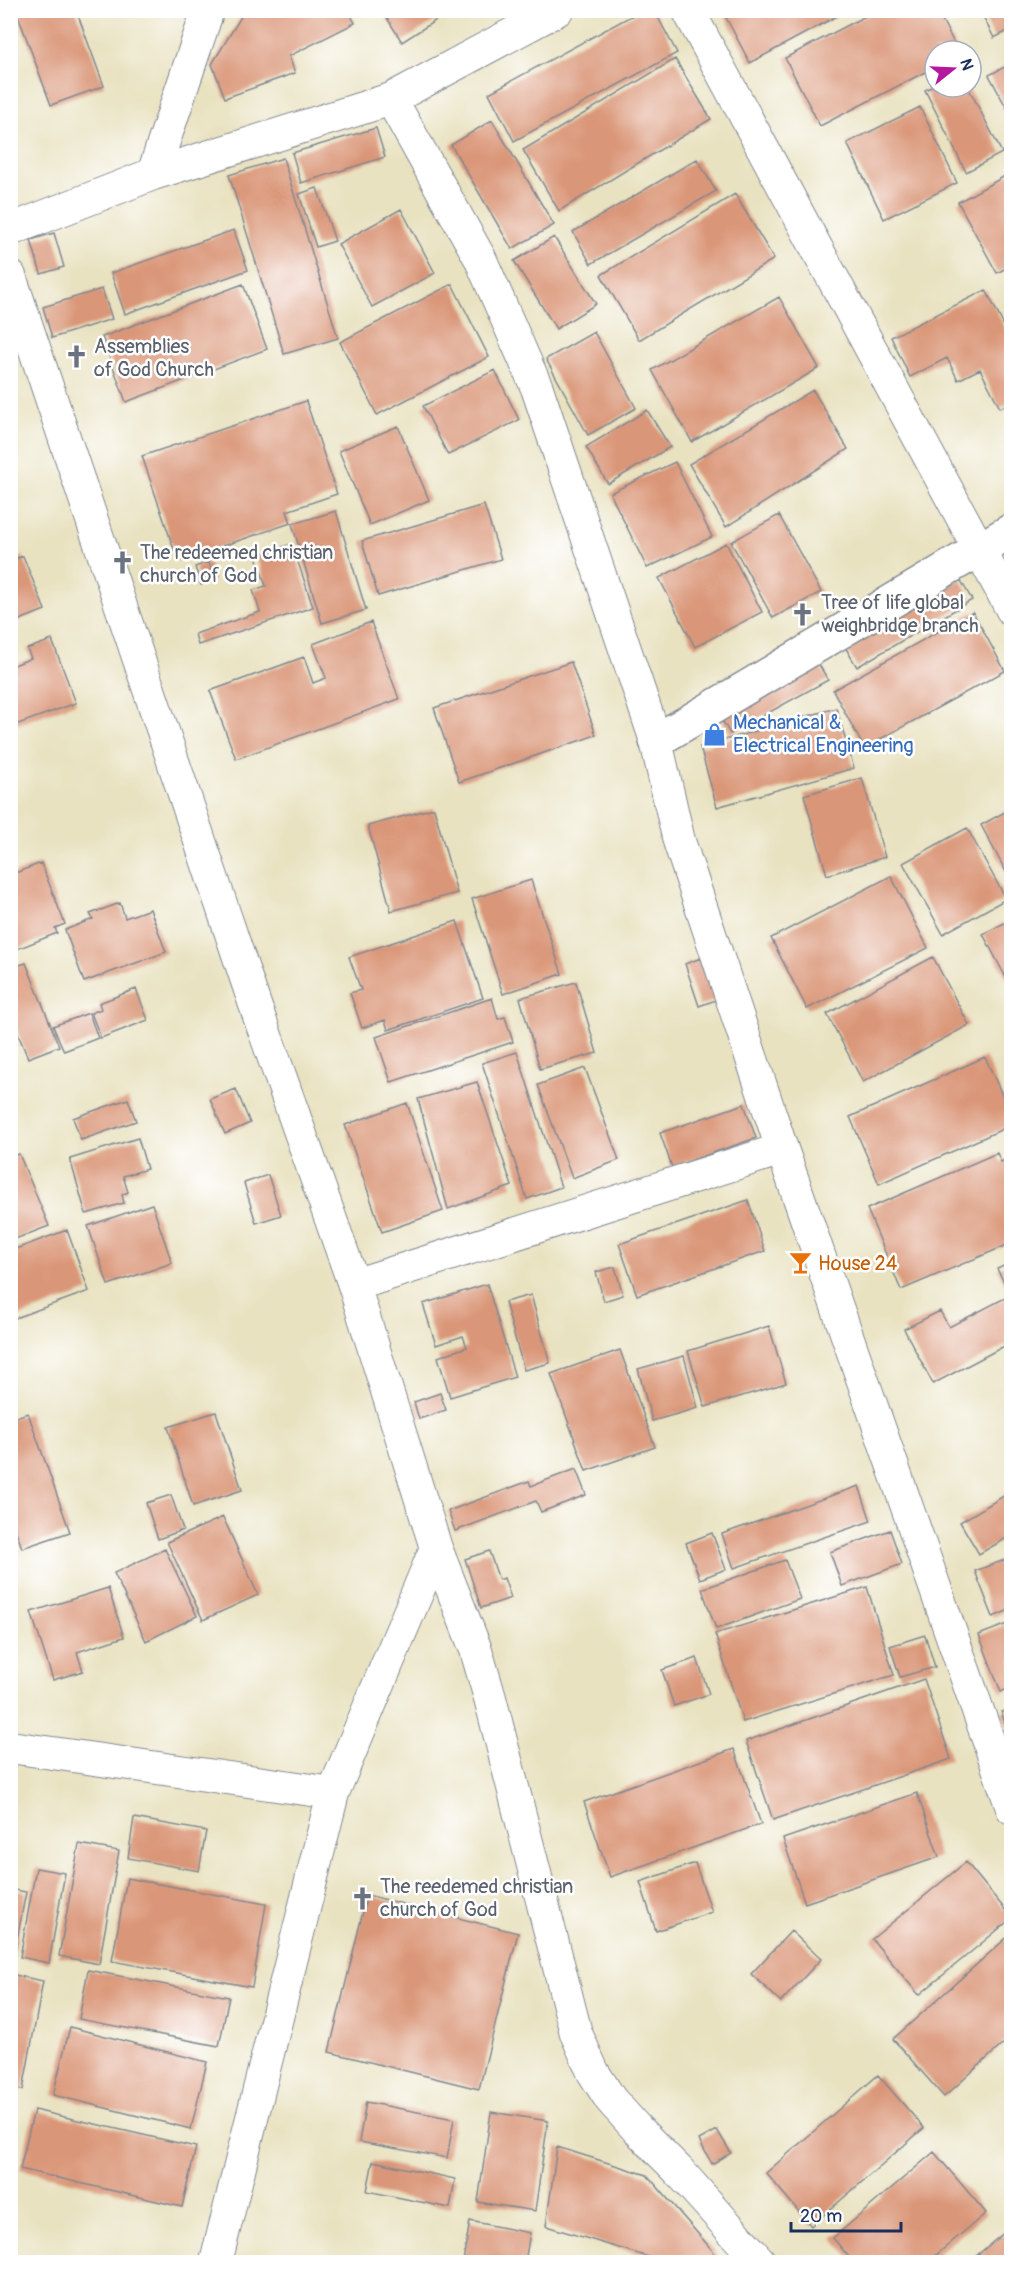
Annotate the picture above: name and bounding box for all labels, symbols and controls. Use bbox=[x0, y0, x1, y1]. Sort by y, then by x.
north arrow bbox=[923, 39, 983, 99]
text: N bbox=[955, 56, 978, 73]
place label: Assemblies of God Church bbox=[94, 334, 214, 382]
church icon: Assemblies of God Church bbox=[63, 344, 89, 370]
place label: The redeemed christian church of God bbox=[140, 540, 333, 588]
church icon: The redeemed christian church of God bbox=[109, 550, 135, 576]
place label: Tree of life global weighbridge branch bbox=[821, 590, 979, 638]
church icon: Tree of life global weighbridge branch bbox=[790, 601, 816, 627]
place label: Mechanical & Electrical Engineering bbox=[733, 710, 914, 758]
shop icon: Mechanical & Electrical Engineering bbox=[702, 721, 728, 747]
bar icon: House 24 bbox=[787, 1250, 813, 1276]
place label: House 24 bbox=[818, 1251, 898, 1276]
place label: The reedemed christian church of God bbox=[380, 1874, 573, 1922]
church icon: The reedemed christian church of God bbox=[349, 1885, 375, 1911]
scale bar bbox=[791, 2195, 900, 2233]
text: 20 m bbox=[800, 2205, 842, 2228]

